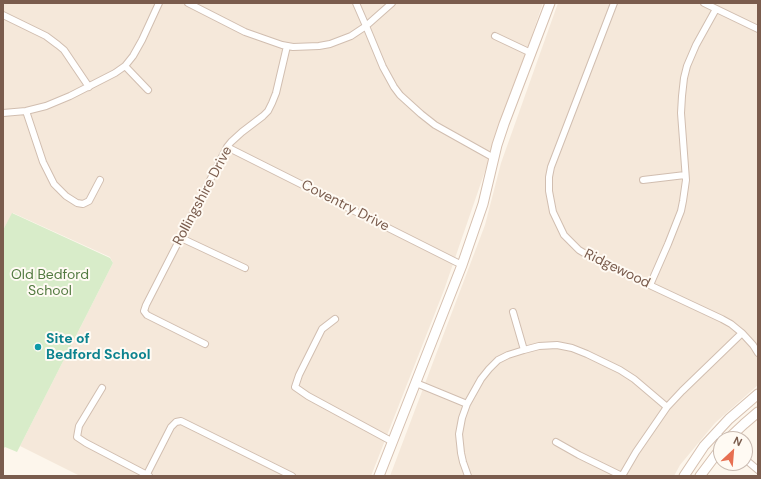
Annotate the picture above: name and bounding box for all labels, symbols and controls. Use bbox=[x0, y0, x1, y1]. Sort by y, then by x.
street label: Rollingshire Drive bbox=[170, 144, 236, 248]
street label: Coventry Drive bbox=[298, 177, 392, 235]
street label: Ridgewood bbox=[581, 246, 653, 292]
park label: Old Bedford School bbox=[11, 267, 89, 300]
place label: Site of Bedford School bbox=[46, 331, 150, 364]
marker: Site of Bedford School bbox=[33, 342, 43, 352]
north arrow bbox=[713, 431, 753, 471]
text: N bbox=[731, 433, 744, 449]

